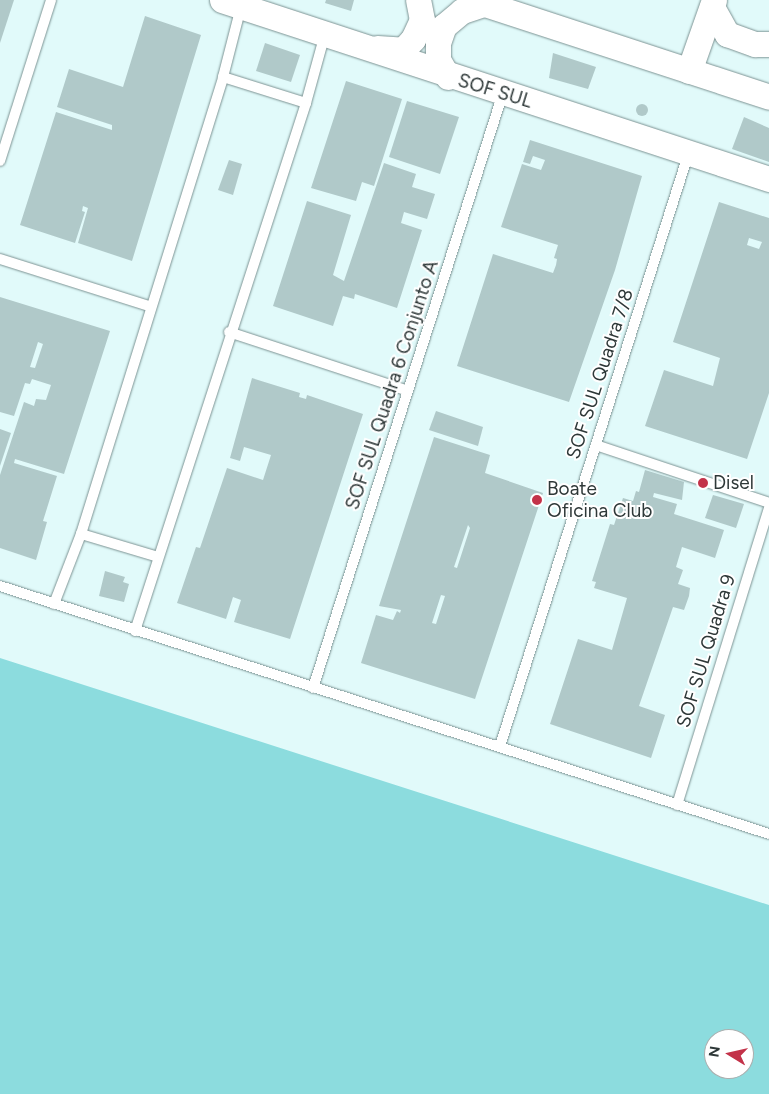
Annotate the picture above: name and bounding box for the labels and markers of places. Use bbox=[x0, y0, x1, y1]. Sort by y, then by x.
place label: Disel bbox=[713, 472, 754, 494]
marker: Disel bbox=[697, 477, 709, 489]
place label: Boate Oficina Club bbox=[547, 478, 652, 522]
marker: Boate Oficina Club bbox=[531, 494, 543, 506]

